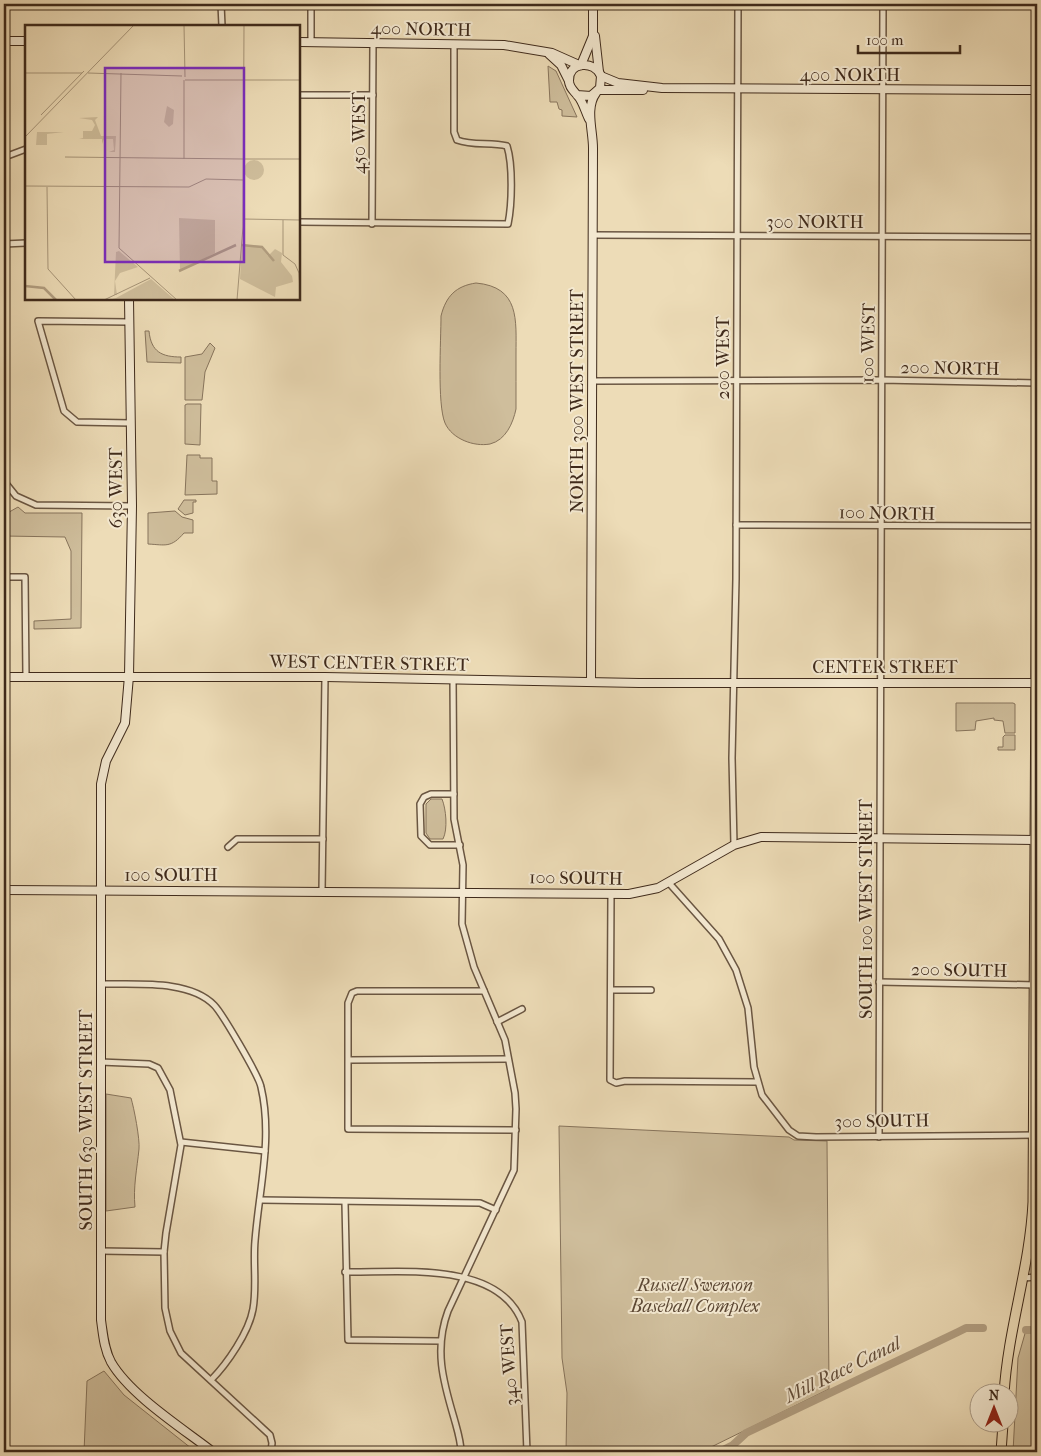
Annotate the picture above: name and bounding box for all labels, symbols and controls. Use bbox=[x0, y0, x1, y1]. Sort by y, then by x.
street label: 400 NORTH bbox=[370, 18, 472, 41]
scale bar bbox=[858, 22, 961, 54]
inset map bbox=[25, 25, 300, 300]
text: 100 m bbox=[866, 31, 904, 49]
street label: 400 NORTH bbox=[800, 65, 900, 86]
street label: 450 WEST bbox=[349, 91, 370, 174]
street label: 300 NORTH bbox=[766, 212, 864, 233]
street label: NORTH 300 WEST STREET bbox=[567, 288, 588, 513]
street label: 100 WEST bbox=[857, 302, 880, 383]
street label: 200 WEST bbox=[713, 316, 734, 400]
street label: 200 NORTH bbox=[900, 357, 1000, 380]
street label: 630 WEST bbox=[106, 447, 127, 529]
street label: 100 NORTH bbox=[839, 502, 935, 525]
street label: WEST CENTER STREET bbox=[268, 651, 470, 676]
street label: CENTER STREET bbox=[812, 657, 959, 678]
street label: SOUTH 100 WEST STREET bbox=[856, 798, 877, 1019]
street label: 100 SOUTH bbox=[124, 865, 218, 886]
street label: 100 SOUTH bbox=[529, 867, 623, 890]
street label: 200 SOUTH bbox=[911, 959, 1007, 982]
street label: SOUTH 630 WEST STREET bbox=[76, 1009, 97, 1230]
street label: 300 SOUTH bbox=[834, 1110, 930, 1133]
park label: Russell Swenson Baseball Complex bbox=[630, 1275, 760, 1317]
street label: 340 WEST bbox=[496, 1323, 523, 1407]
water label: Mill Race Canal bbox=[779, 1331, 906, 1408]
north arrow bbox=[968, 1384, 1018, 1434]
text: N bbox=[989, 1387, 1000, 1404]

